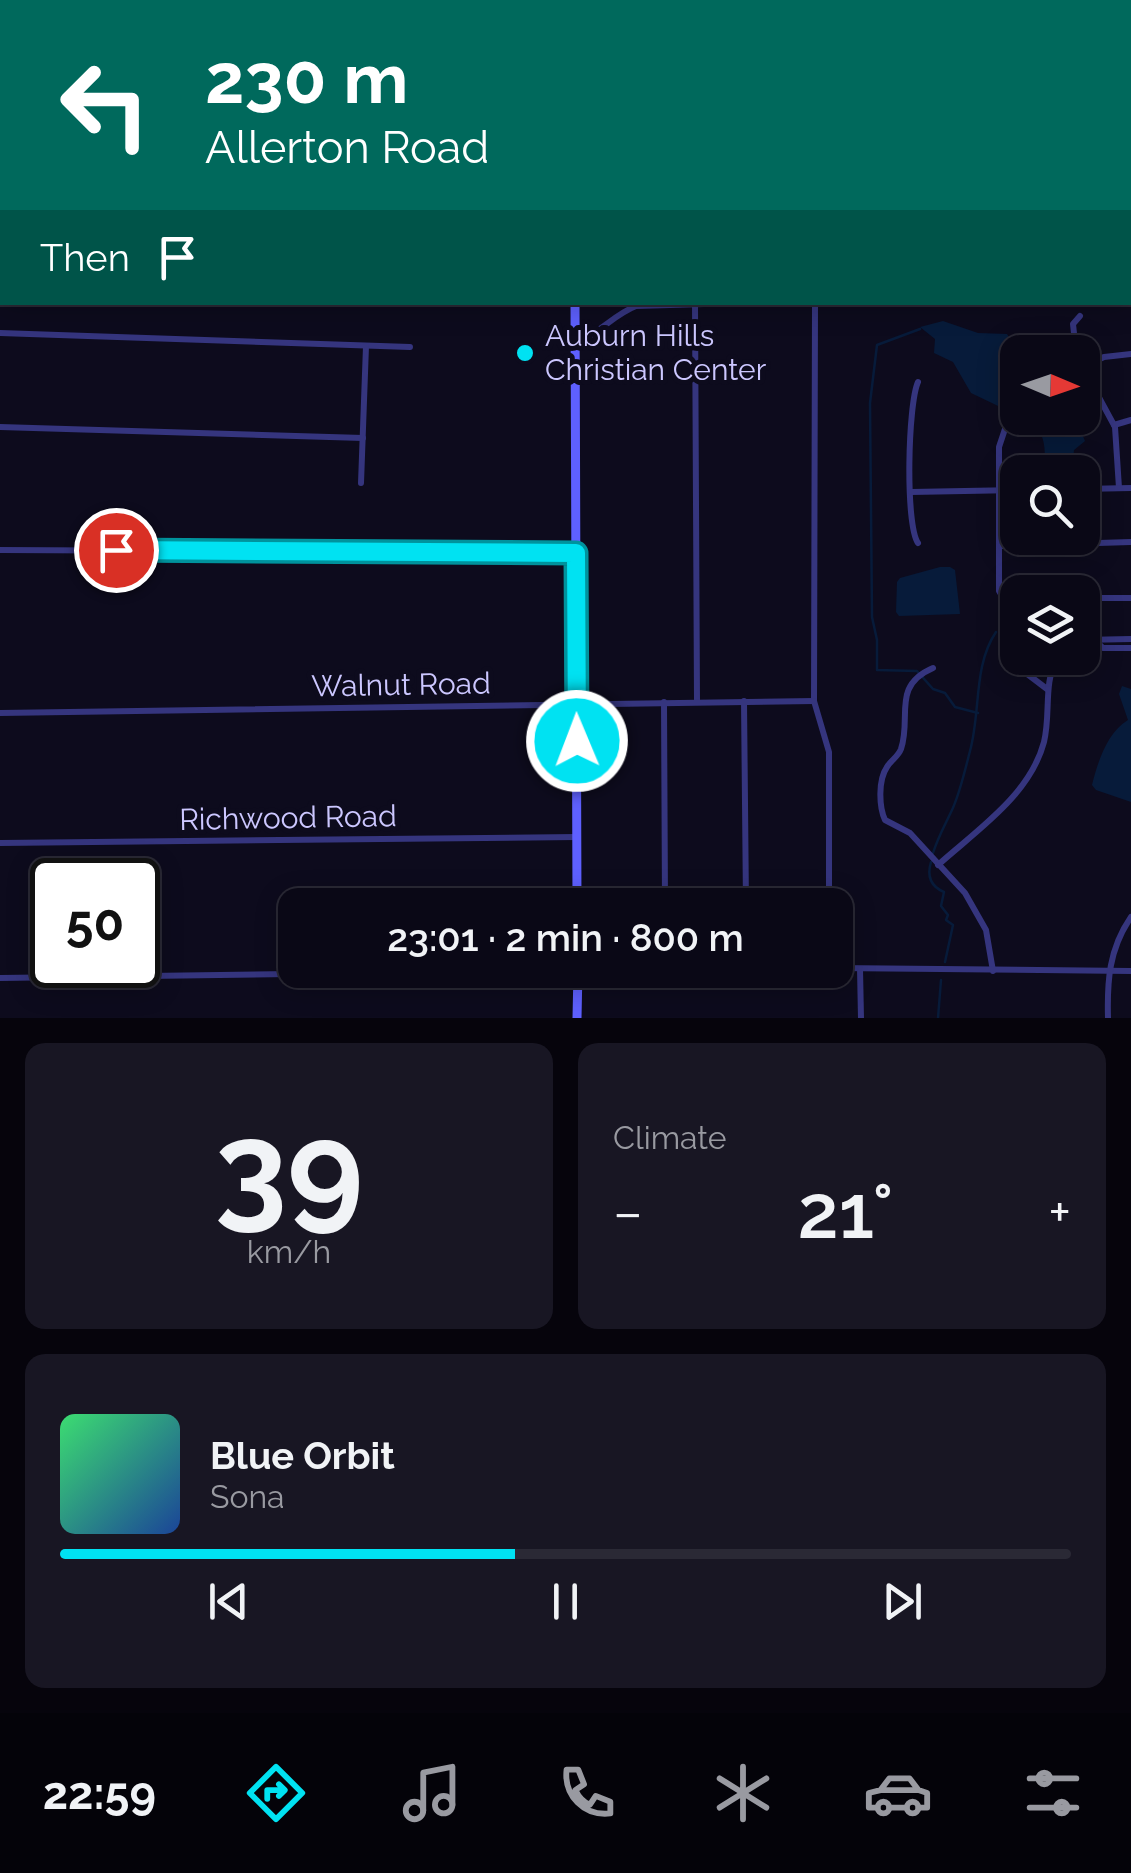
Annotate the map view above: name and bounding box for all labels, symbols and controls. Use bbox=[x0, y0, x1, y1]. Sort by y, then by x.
text: 230 m bbox=[205, 37, 409, 119]
icon: left bbox=[40, 40, 170, 170]
text: Allerton Road bbox=[205, 121, 489, 174]
icon: arrive bbox=[150, 230, 205, 285]
text: Then bbox=[40, 235, 130, 280]
place label: Auburn Hills Christian Center bbox=[545, 318, 767, 387]
north arrow bbox=[1000, 335, 1100, 435]
map controls bbox=[1000, 335, 1100, 675]
marker: Auburn Hills Christian Center bbox=[514, 342, 536, 364]
button: search bbox=[1000, 455, 1100, 555]
pin bbox=[74, 508, 159, 593]
icon: arrive bbox=[89, 523, 144, 578]
button: layers bbox=[1000, 575, 1100, 675]
street label: Walnut Road bbox=[311, 665, 491, 704]
position arrow bbox=[525, 689, 629, 793]
street label: Richwood Road bbox=[179, 798, 397, 837]
speed limit sign: 50 bbox=[30, 858, 160, 988]
text: 23:01 · 2 min · 800 m bbox=[387, 915, 744, 960]
text: 39 bbox=[214, 1092, 364, 1244]
text: Climate bbox=[613, 1119, 727, 1156]
text: 21° bbox=[798, 1167, 893, 1256]
text: − bbox=[613, 1180, 643, 1245]
text: + bbox=[1048, 1180, 1071, 1245]
text: km/h bbox=[247, 1233, 331, 1270]
text: Blue Orbit bbox=[210, 1433, 395, 1478]
text: Sona bbox=[210, 1478, 285, 1515]
icon: previous bbox=[201, 1574, 256, 1629]
icon: pause bbox=[538, 1574, 593, 1629]
icon: next bbox=[875, 1574, 930, 1629]
icon: directions bbox=[241, 1758, 311, 1828]
icon: music bbox=[397, 1758, 467, 1828]
icon: phone bbox=[552, 1758, 622, 1828]
icon: climate bbox=[708, 1758, 778, 1828]
icon: car bbox=[863, 1758, 933, 1828]
icon: filters bbox=[1018, 1758, 1088, 1828]
text: 22:59 bbox=[43, 1767, 156, 1820]

